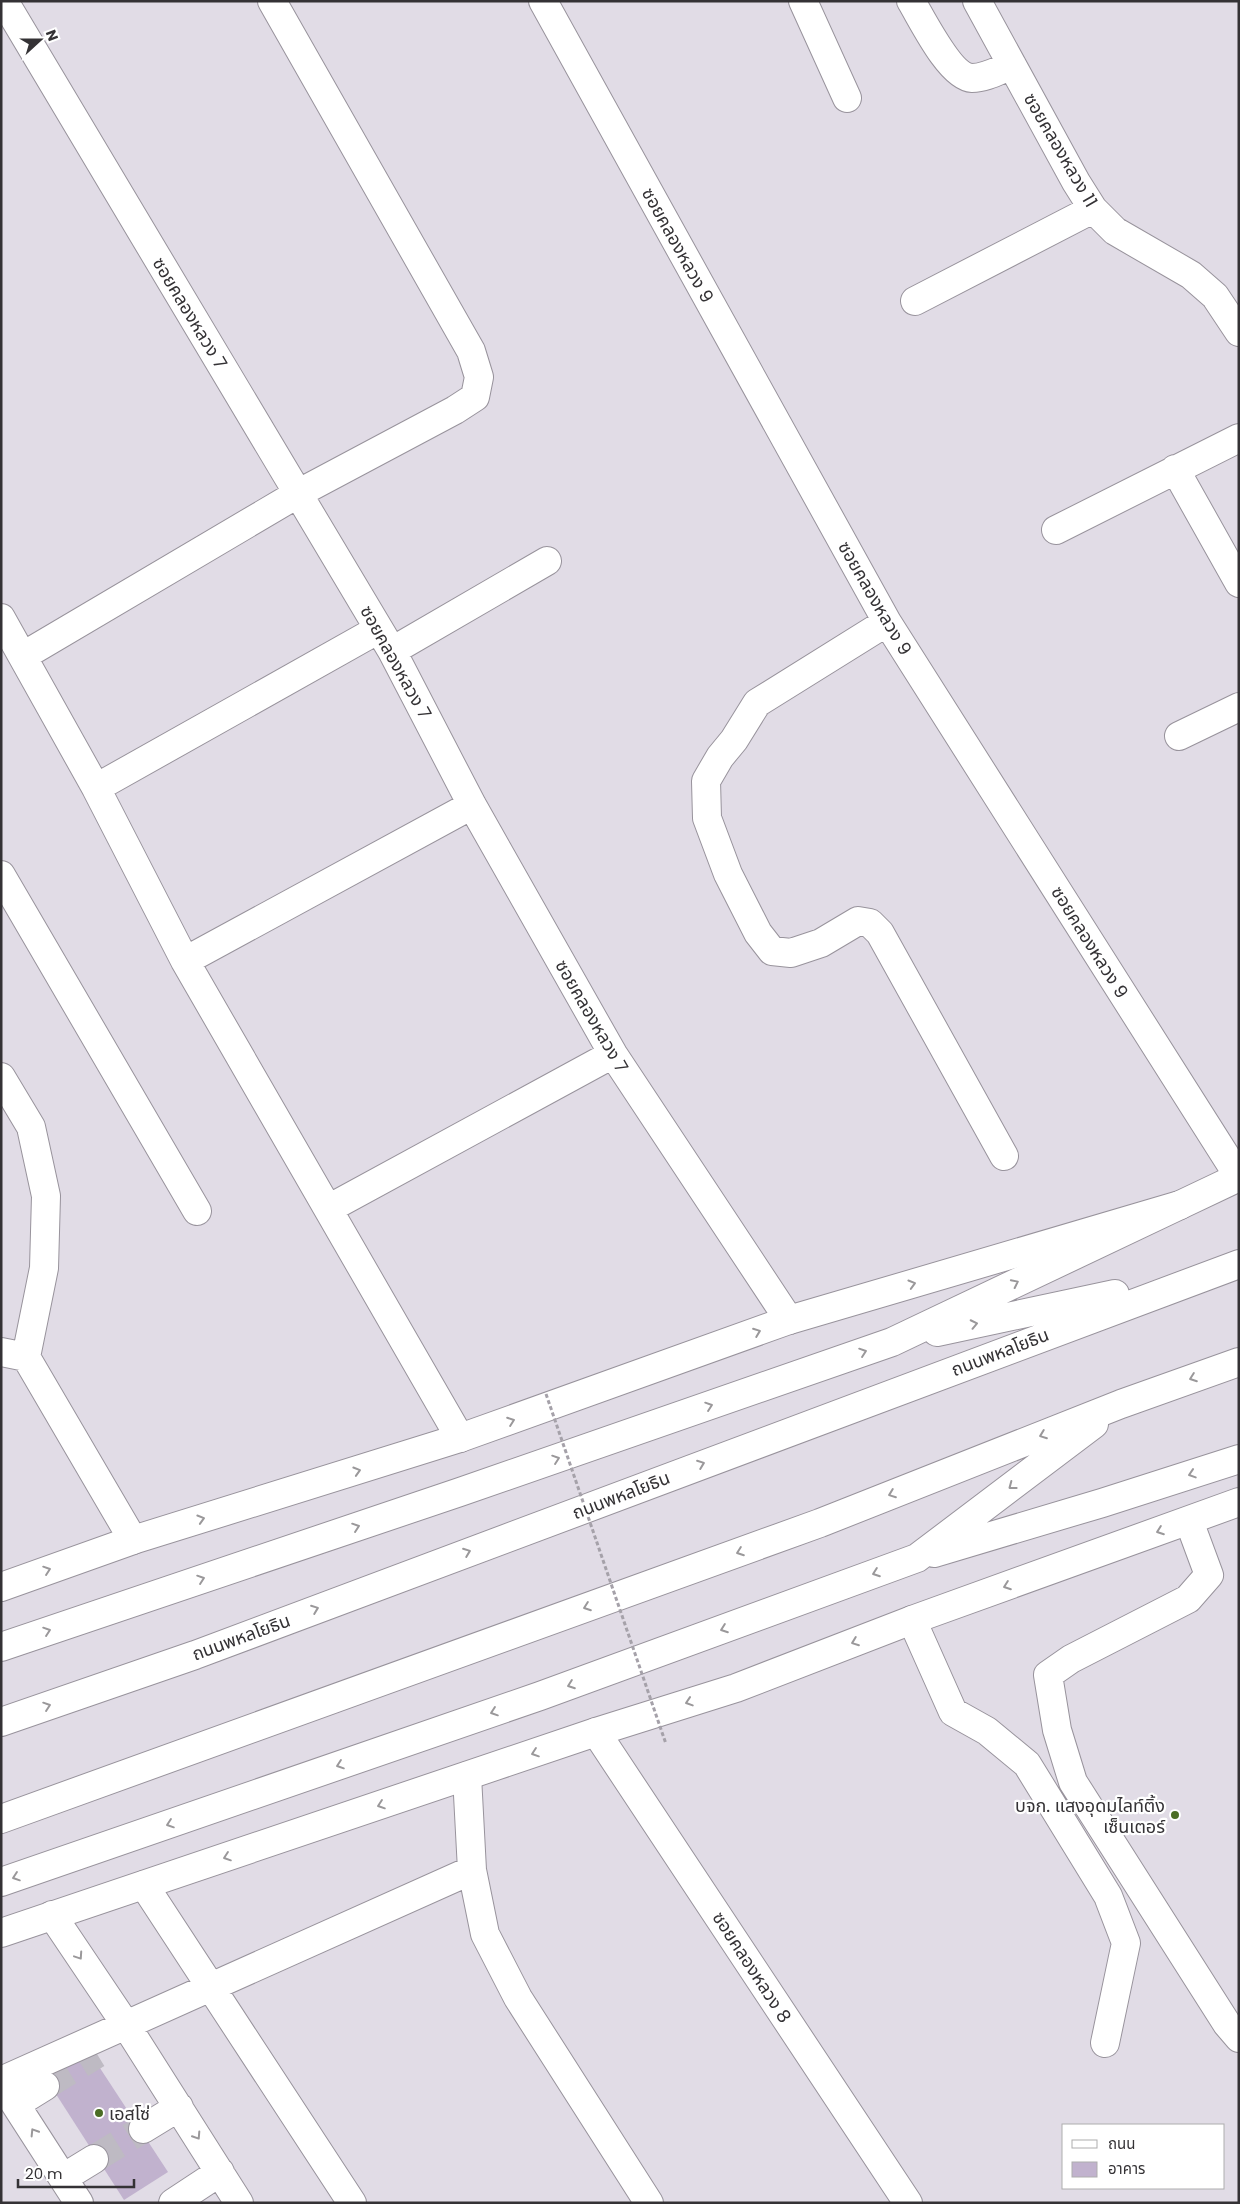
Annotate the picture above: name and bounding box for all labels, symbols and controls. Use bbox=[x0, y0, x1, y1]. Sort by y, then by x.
north arrow bbox=[15, 15, 65, 65]
text: N bbox=[41, 27, 63, 44]
street label: ซอยคลองหลวง 11 bbox=[1018, 88, 1104, 212]
street label: ซอยคลองหลวง 9 bbox=[636, 183, 720, 307]
street label: ซอยคลองหลวง 7 bbox=[147, 252, 233, 374]
street label: ซอยคลองหลวง 9 bbox=[832, 536, 918, 660]
street label: ซอยคลองหลวง 7 bbox=[354, 601, 438, 723]
street label: ซอยคลองหลวง 9 bbox=[1046, 881, 1134, 1003]
street label: ซอยคลองหลวง 7 bbox=[550, 955, 635, 1077]
one-way arrow bbox=[908, 1279, 916, 1289]
one-way arrow bbox=[1010, 1279, 1019, 1289]
one-way arrow bbox=[970, 1320, 979, 1330]
street label: ถนนพหลโยธิน bbox=[948, 1322, 1052, 1382]
one-way arrow bbox=[752, 1328, 761, 1338]
one-way arrow bbox=[858, 1348, 866, 1358]
one-way arrow bbox=[1189, 1372, 1198, 1382]
one-way arrow bbox=[704, 1402, 713, 1412]
one-way arrow bbox=[506, 1416, 515, 1426]
one-way arrow bbox=[1039, 1429, 1048, 1439]
one-way arrow bbox=[551, 1455, 559, 1465]
one-way arrow bbox=[697, 1460, 705, 1470]
street label: ถนนพหลโยธิน bbox=[569, 1465, 673, 1525]
one-way arrow bbox=[352, 1466, 360, 1476]
one-way arrow bbox=[1189, 1468, 1197, 1478]
one-way arrow bbox=[1009, 1481, 1018, 1489]
one-way arrow bbox=[888, 1488, 897, 1499]
one-way arrow bbox=[197, 1515, 205, 1525]
one-way arrow bbox=[351, 1523, 359, 1533]
one-way arrow bbox=[1156, 1525, 1165, 1535]
one-way arrow bbox=[736, 1546, 745, 1556]
one-way arrow bbox=[463, 1548, 471, 1558]
one-way arrow bbox=[43, 1566, 51, 1576]
one-way arrow bbox=[873, 1567, 881, 1577]
one-way arrow bbox=[197, 1575, 205, 1585]
one-way arrow bbox=[1003, 1580, 1012, 1590]
one-way arrow bbox=[583, 1601, 592, 1611]
one-way arrow bbox=[310, 1605, 319, 1616]
street label: ถนนพหลโยธิน bbox=[188, 1608, 294, 1666]
one-way arrow bbox=[720, 1623, 729, 1633]
one-way arrow bbox=[43, 1627, 51, 1637]
one-way arrow bbox=[851, 1636, 859, 1646]
one-way arrow bbox=[567, 1679, 576, 1689]
one-way arrow bbox=[686, 1697, 694, 1707]
one-way arrow bbox=[43, 1702, 51, 1712]
one-way arrow bbox=[490, 1706, 498, 1716]
one-way arrow bbox=[531, 1747, 540, 1757]
one-way arrow bbox=[336, 1759, 345, 1769]
place label: บจก. แสงอุดมไลท์ติ้ง เซ็นเตอร์ bbox=[1015, 1793, 1166, 1839]
one-way arrow bbox=[377, 1799, 386, 1809]
marker: บจก. แสงอุดมไลท์ติ้ง เซ็นเตอร์ bbox=[1169, 1809, 1181, 1821]
one-way arrow bbox=[166, 1818, 175, 1828]
one-way arrow bbox=[223, 1851, 232, 1861]
one-way arrow bbox=[13, 1871, 21, 1881]
street label: ซอยคลองหลวง 8 bbox=[707, 1907, 797, 2027]
one-way arrow bbox=[73, 1950, 83, 1959]
place label: เอสโซ่ bbox=[109, 2101, 150, 2126]
marker: เอสโซ่ bbox=[93, 2107, 105, 2119]
legend bbox=[1062, 2124, 1225, 2189]
one-way arrow bbox=[30, 2129, 40, 2138]
one-way arrow bbox=[191, 2130, 200, 2139]
text: ถนน bbox=[1108, 2133, 1135, 2154]
scale bar bbox=[18, 2156, 134, 2188]
text: อาคาร bbox=[1108, 2158, 1145, 2179]
text: 20 m bbox=[25, 2163, 63, 2184]

